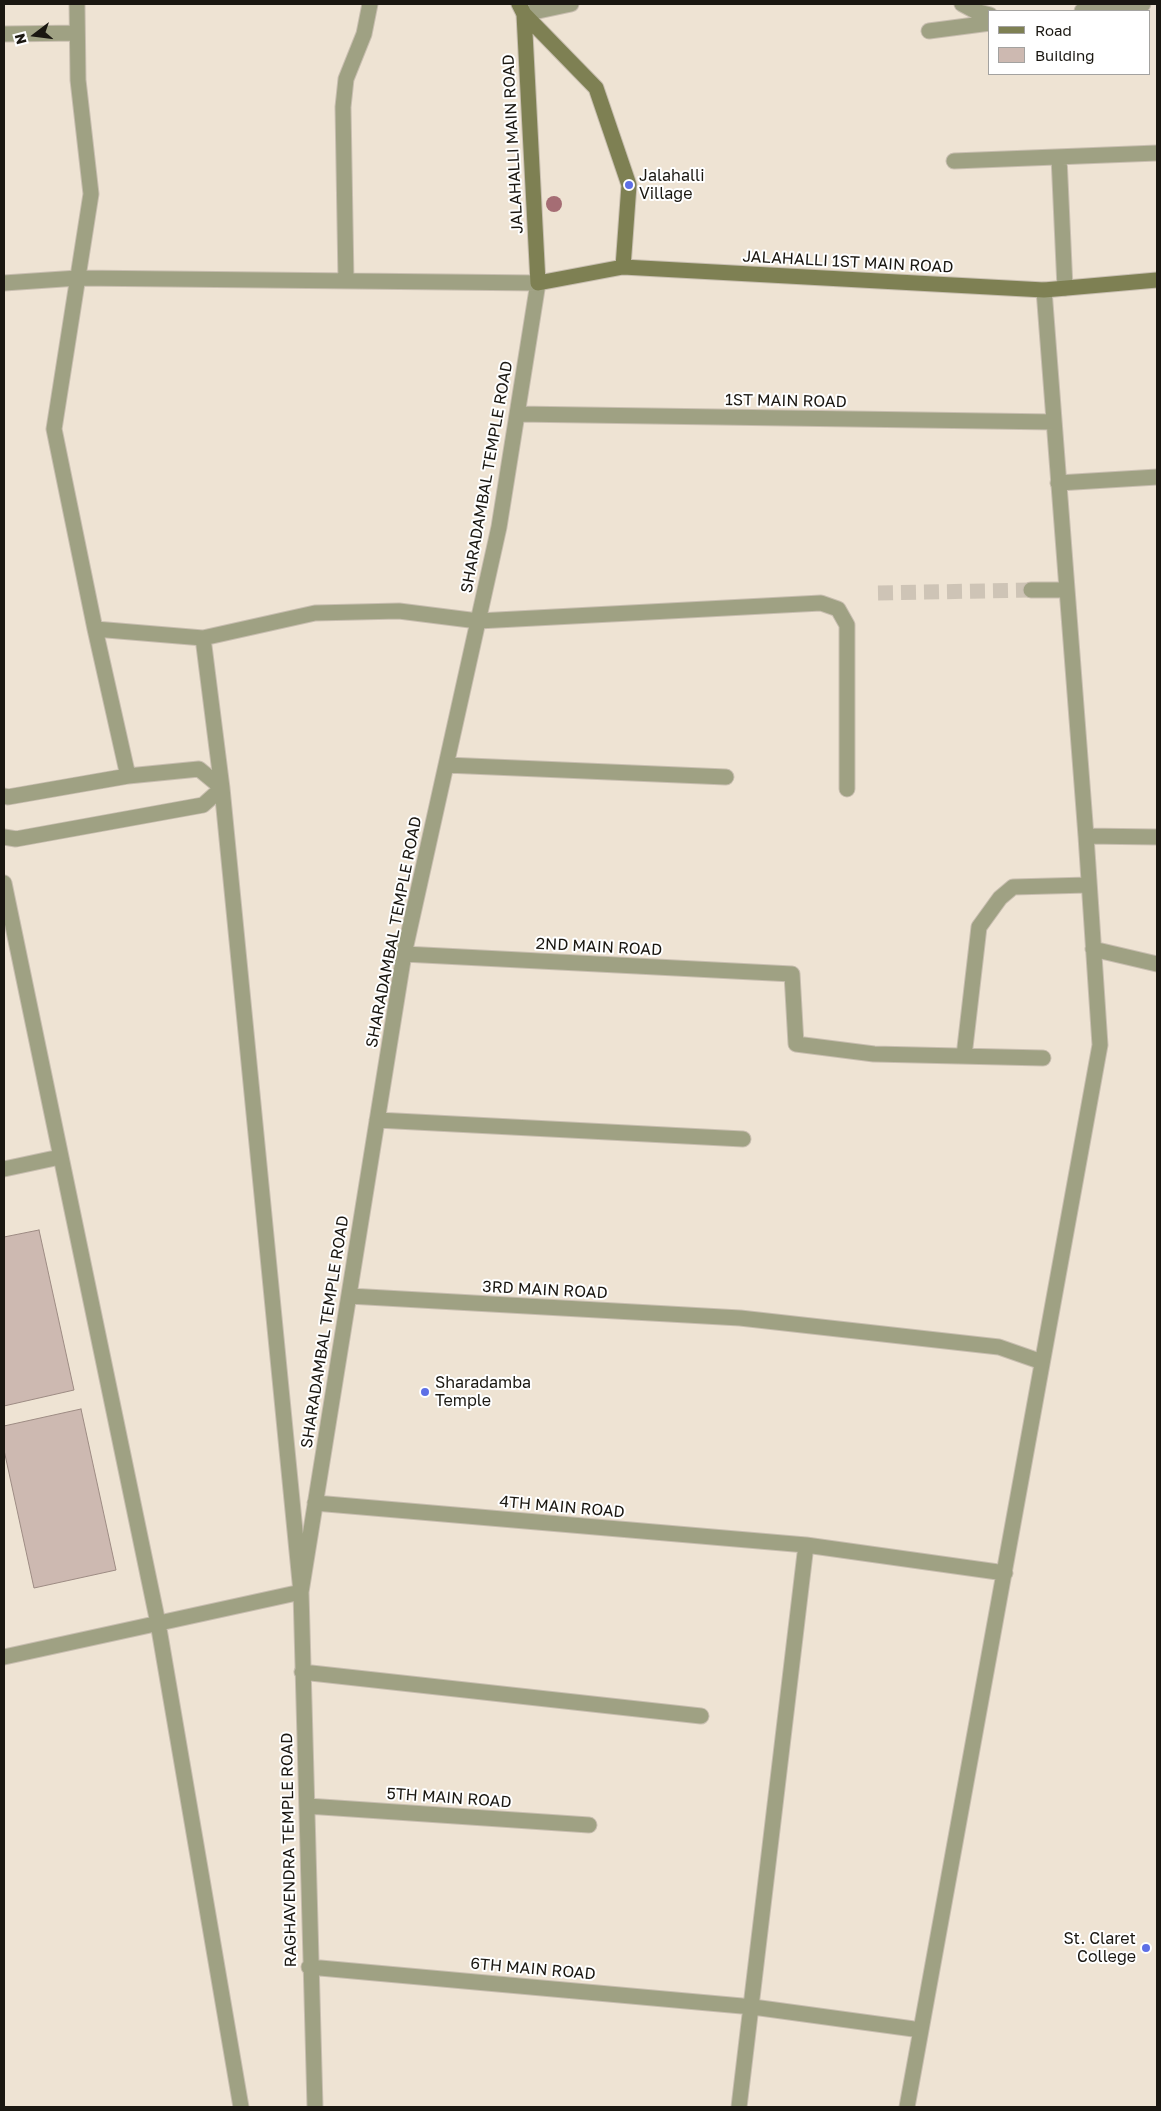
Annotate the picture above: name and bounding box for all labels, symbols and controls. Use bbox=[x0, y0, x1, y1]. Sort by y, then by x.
north arrow bbox=[10, 10, 60, 60]
legend bbox=[988, 10, 1151, 75]
text: Road bbox=[1035, 21, 1072, 39]
text: N bbox=[10, 32, 30, 46]
text: Building bbox=[1035, 46, 1095, 64]
street label: JALAHALLI MAIN ROAD bbox=[499, 54, 527, 234]
place label: Jalahalli Village bbox=[639, 166, 704, 204]
marker: Jalahalli Village bbox=[623, 179, 635, 191]
street label: JALAHALLI 1ST MAIN ROAD bbox=[742, 247, 954, 277]
street label: SHARADAMBAL TEMPLE ROAD bbox=[457, 359, 517, 595]
street label: 1ST MAIN ROAD bbox=[725, 390, 847, 412]
street label: SHARADAMBAL TEMPLE ROAD bbox=[362, 815, 426, 1049]
street label: 2ND MAIN ROAD bbox=[535, 934, 663, 960]
street label: SHARADAMBAL TEMPLE ROAD bbox=[297, 1214, 353, 1450]
street label: 3RD MAIN ROAD bbox=[482, 1277, 608, 1303]
place label: Sharadamba Temple bbox=[435, 1373, 531, 1411]
marker: Sharadamba Temple bbox=[419, 1386, 431, 1398]
street label: 4TH MAIN ROAD bbox=[498, 1492, 626, 1522]
street label: RAGHAVENDRA TEMPLE ROAD bbox=[277, 1733, 301, 1967]
street label: 5TH MAIN ROAD bbox=[386, 1784, 512, 1812]
place label: St. Claret College bbox=[1064, 1929, 1136, 1967]
marker: St. Claret College bbox=[1140, 1942, 1152, 1954]
street label: 6TH MAIN ROAD bbox=[470, 1954, 596, 1984]

